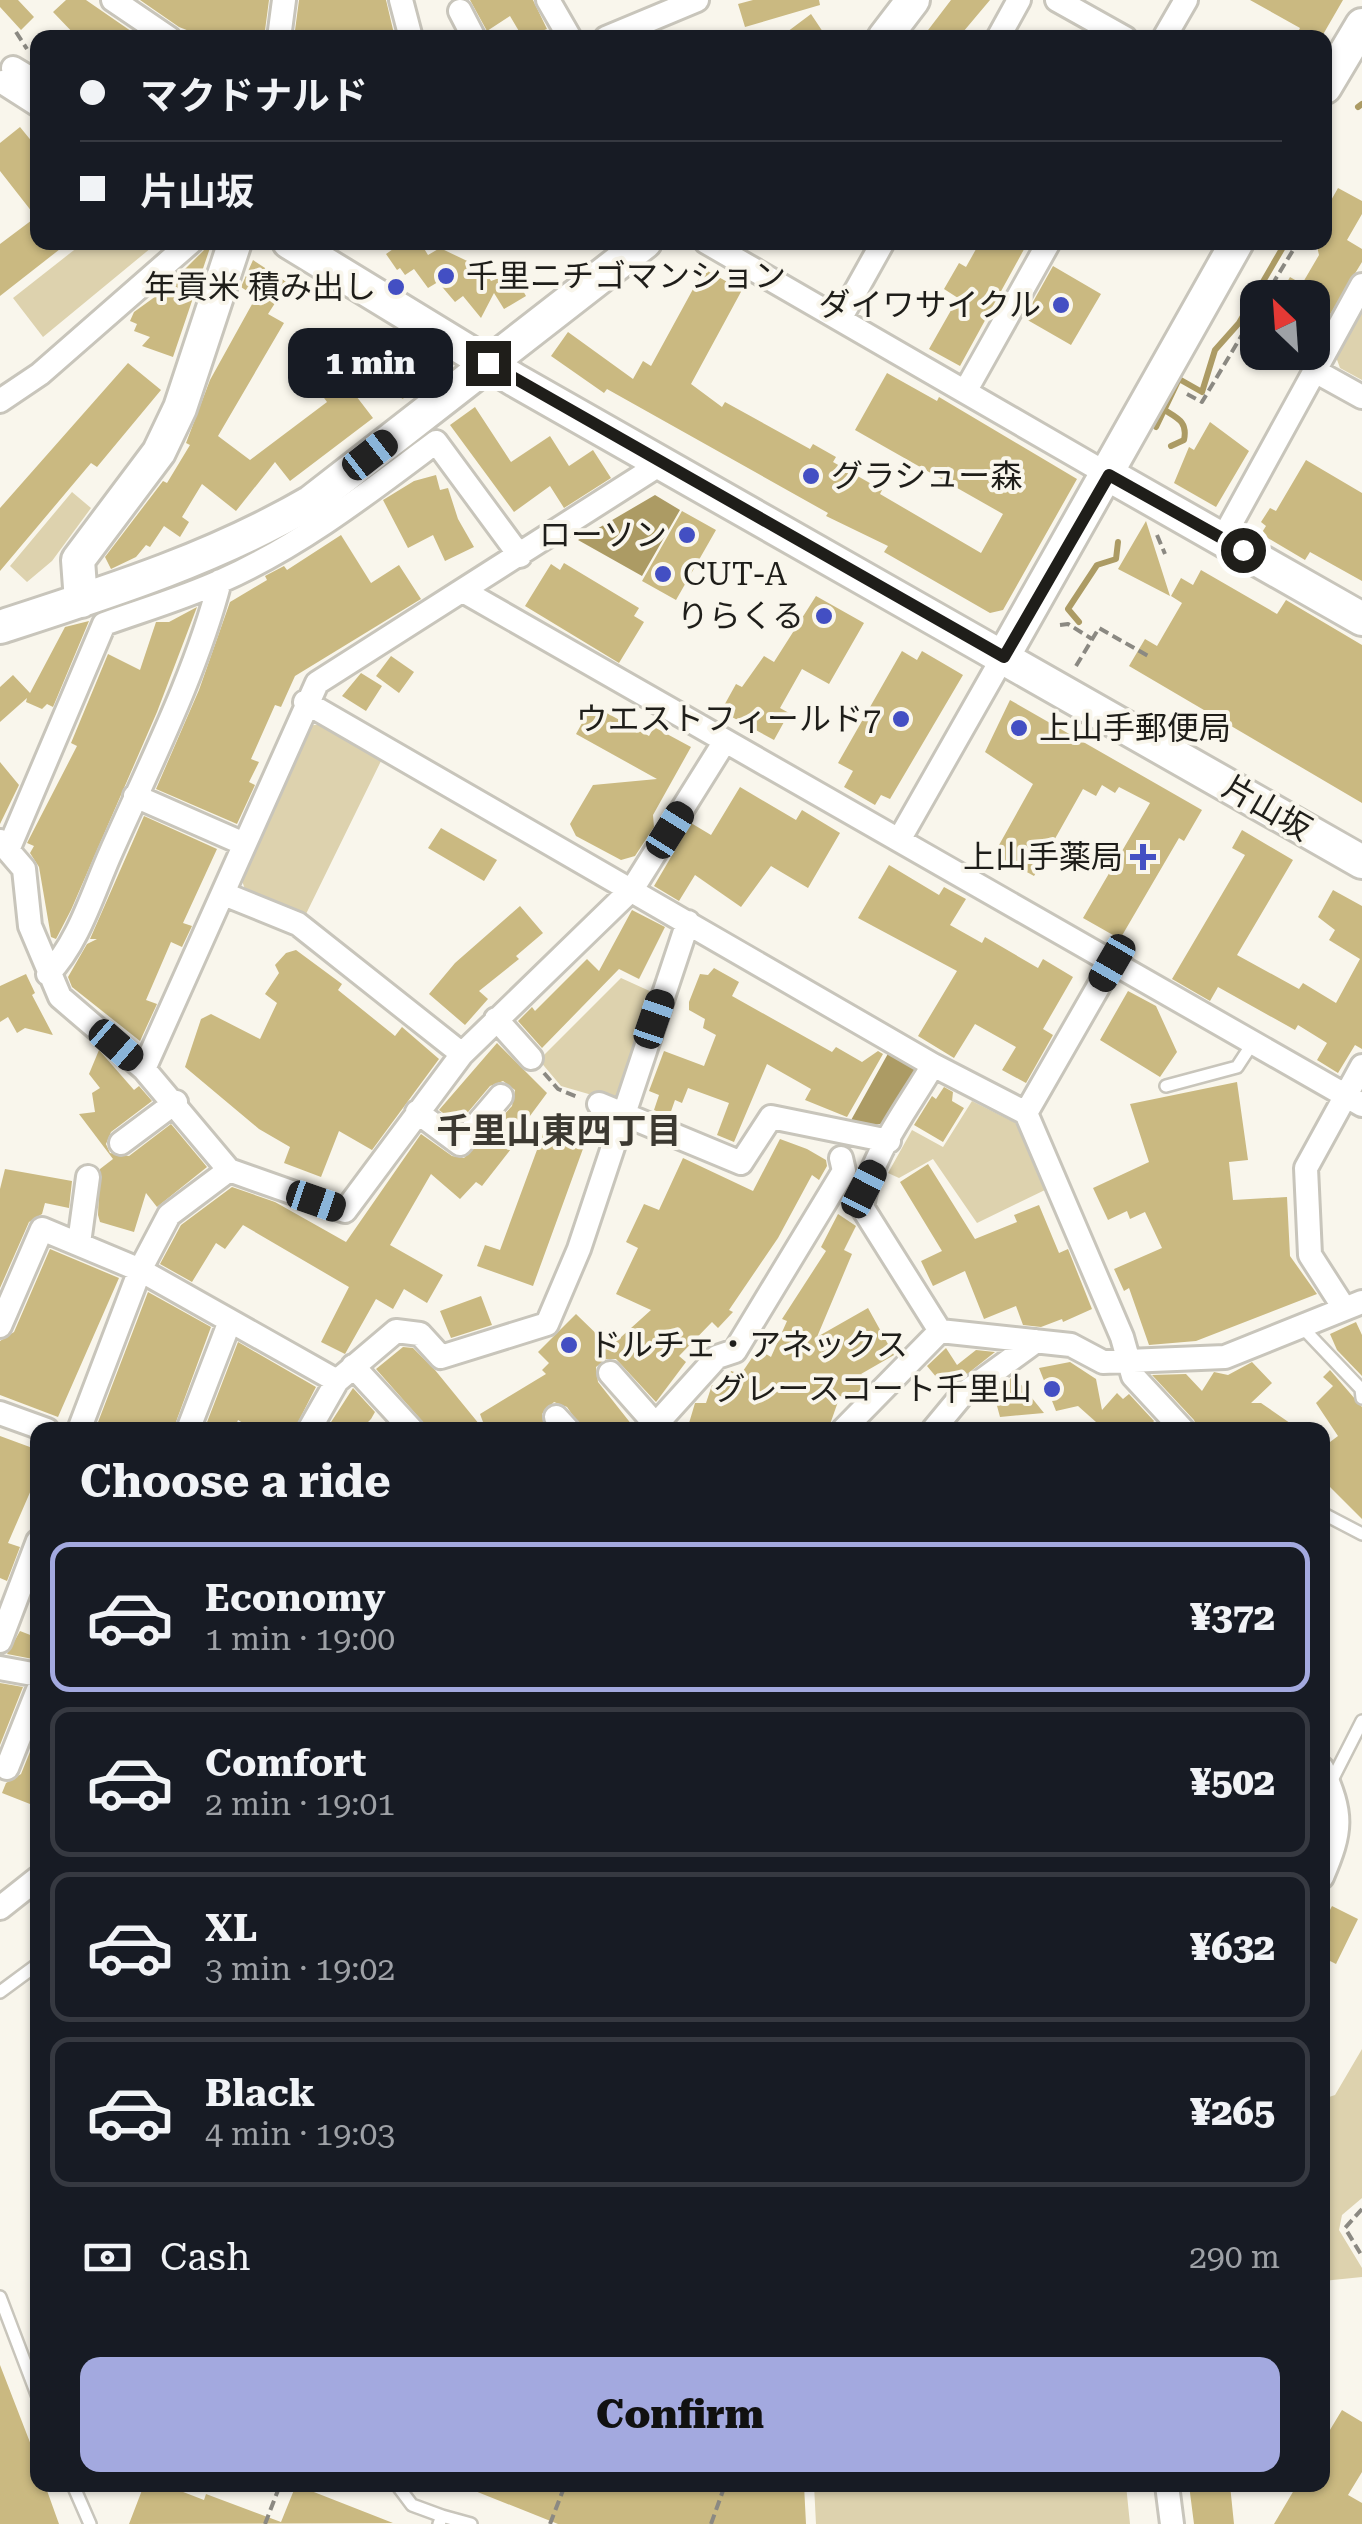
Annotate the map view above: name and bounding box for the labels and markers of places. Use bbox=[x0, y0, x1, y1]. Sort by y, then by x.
place label: 千里ニチゴマンション bbox=[466, 257, 786, 295]
marker: 千里ニチゴマンション bbox=[435, 265, 457, 287]
place label: 年貢米 積み出し bbox=[144, 268, 376, 306]
marker: 年貢米 積み出し bbox=[385, 276, 407, 298]
place label: ダイワサイクル bbox=[819, 286, 1041, 324]
marker: ダイワサイクル bbox=[1050, 294, 1072, 316]
place label: グラシュー森 bbox=[831, 457, 1022, 495]
marker: グラシュー森 bbox=[800, 465, 822, 487]
place label: ローソン bbox=[539, 516, 667, 554]
marker: ローソン bbox=[676, 524, 698, 546]
place label: CUT-A bbox=[683, 555, 788, 593]
marker: CUT-A bbox=[652, 563, 674, 585]
place label: りらくる bbox=[677, 597, 804, 635]
marker: りらくる bbox=[813, 605, 835, 627]
place label: ウエストフィールド7 bbox=[576, 700, 881, 738]
marker: ウエストフィールド7 bbox=[890, 708, 912, 730]
place label: 上山手郵便局 bbox=[1039, 709, 1231, 747]
marker: 上山手郵便局 bbox=[1008, 717, 1030, 739]
place label: 上山手薬局 bbox=[963, 838, 1123, 876]
marker: 上山手薬局 bbox=[1132, 846, 1154, 868]
place label: ドルチェ・アネックス bbox=[589, 1326, 908, 1364]
marker: ドルチェ・アネックス bbox=[558, 1334, 580, 1356]
place label: グレースコート千里山 bbox=[714, 1370, 1032, 1408]
marker: グレースコート千里山 bbox=[1041, 1378, 1063, 1400]

